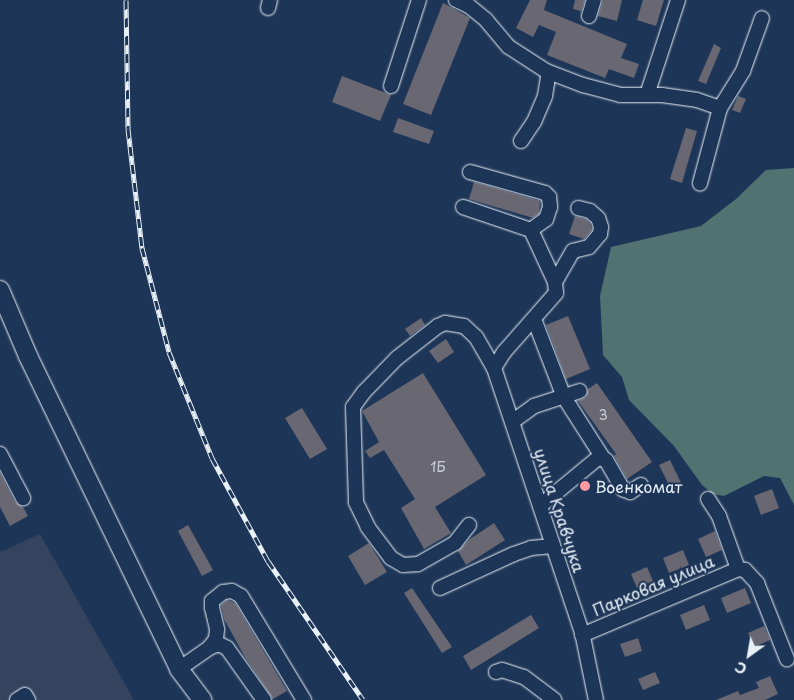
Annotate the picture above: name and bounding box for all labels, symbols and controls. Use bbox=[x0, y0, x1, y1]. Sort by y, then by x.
house number: 3 bbox=[598, 407, 608, 423]
street label: улица Кравчука bbox=[531, 445, 589, 575]
house number: 1Б bbox=[430, 459, 446, 475]
place label: Военкомат bbox=[595, 476, 682, 496]
marker: Военкомат bbox=[579, 480, 591, 492]
street label: Парковая улица bbox=[589, 551, 717, 619]
north arrow bbox=[724, 630, 774, 680]
text: С bbox=[731, 656, 751, 680]

